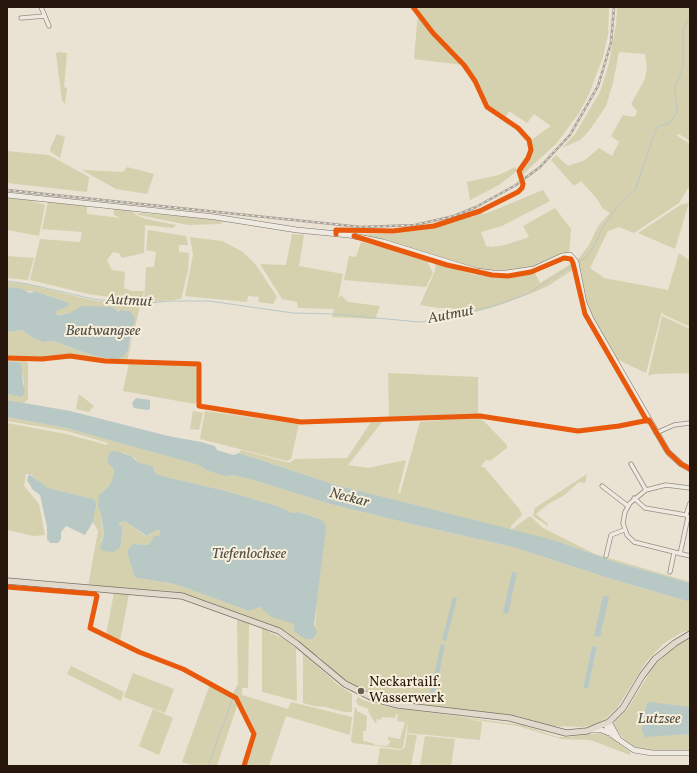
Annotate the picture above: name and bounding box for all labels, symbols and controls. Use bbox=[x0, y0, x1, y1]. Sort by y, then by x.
water label: Autmut bbox=[105, 292, 153, 312]
water label: Autmut bbox=[427, 303, 475, 329]
water label: Beutwangsee bbox=[65, 323, 141, 341]
water label: Neckar bbox=[327, 485, 371, 513]
water label: Tiefenlochsee bbox=[212, 546, 286, 564]
place label: Neckartailf. Wasserwerk bbox=[369, 675, 444, 708]
marker: Neckartailf. Wasserwerk bbox=[356, 686, 366, 696]
water label: Lutzsee bbox=[638, 711, 680, 729]

